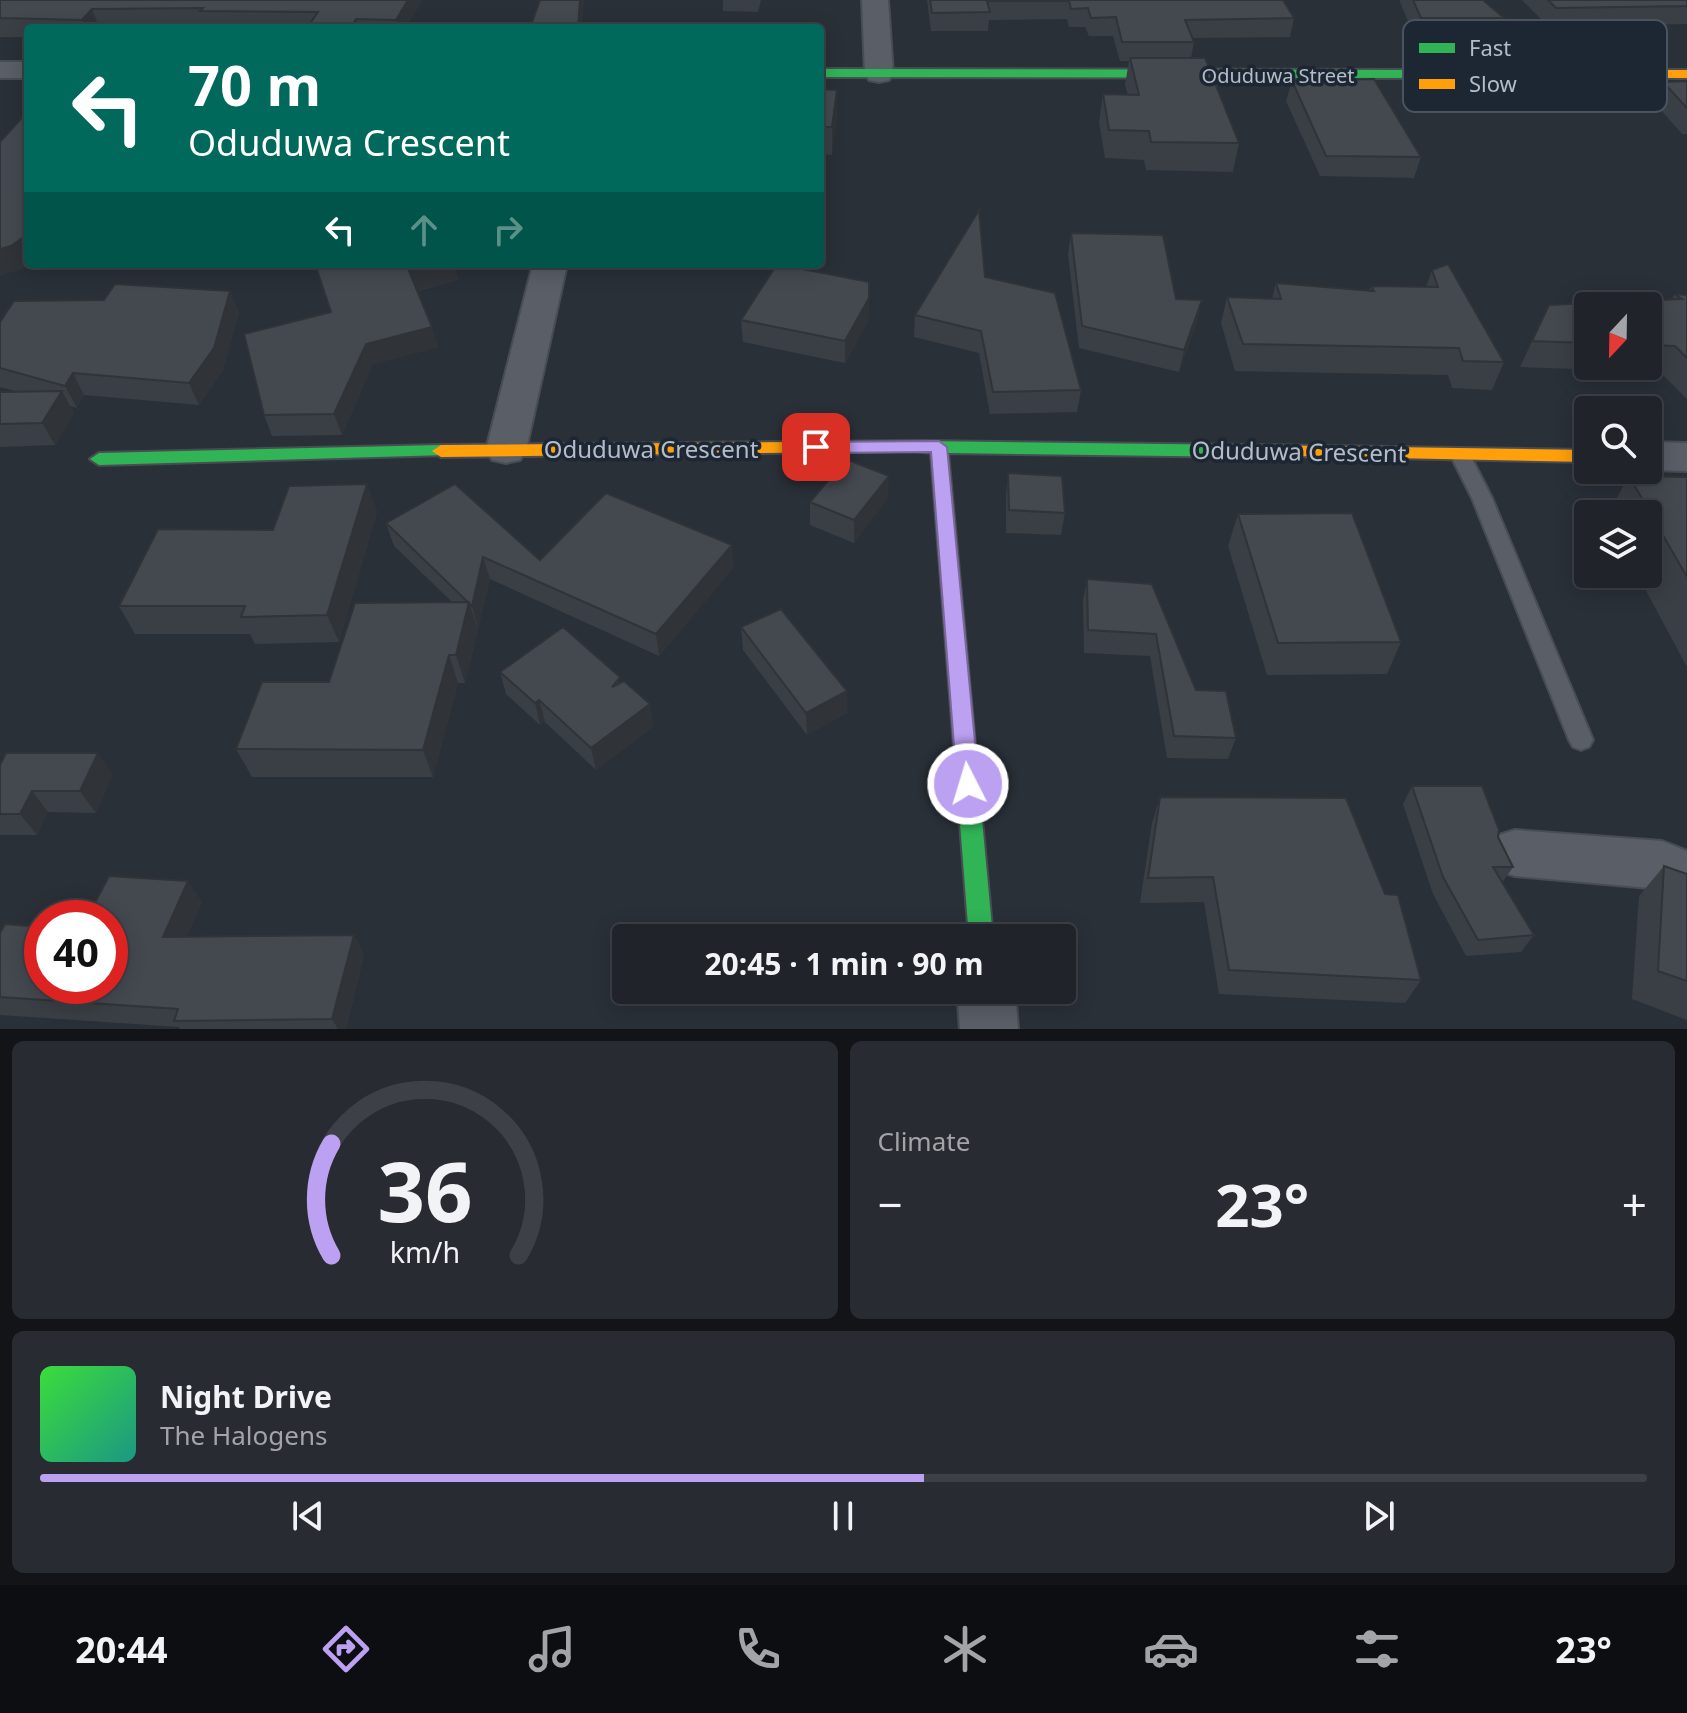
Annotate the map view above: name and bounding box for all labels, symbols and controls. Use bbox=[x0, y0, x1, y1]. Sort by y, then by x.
legend bbox=[1403, 20, 1667, 112]
text: Fast bbox=[1469, 32, 1511, 62]
text: 70 m bbox=[188, 46, 321, 122]
icon: left bbox=[56, 56, 160, 160]
street label: Oduduwa Street bbox=[1202, 62, 1354, 89]
text: Slow bbox=[1469, 68, 1518, 98]
text: Oduduwa Crescent bbox=[188, 118, 510, 167]
icon: left bbox=[318, 208, 362, 252]
icon: ahead bbox=[402, 208, 446, 252]
icon: right bbox=[486, 208, 530, 252]
north arrow bbox=[1574, 292, 1662, 380]
map controls bbox=[1574, 292, 1662, 588]
button: search bbox=[1574, 396, 1662, 484]
pin bbox=[782, 413, 850, 481]
icon: arrive bbox=[794, 425, 838, 469]
street label: Oduduwa Crescent bbox=[544, 432, 759, 465]
street label: Oduduwa Crescent bbox=[1191, 433, 1407, 469]
button: layers bbox=[1574, 500, 1662, 588]
position arrow bbox=[926, 742, 1010, 826]
speed limit sign: 40 bbox=[24, 900, 128, 1004]
text: 20:45 · 1 min · 90 m bbox=[704, 943, 984, 984]
text: Climate bbox=[878, 1123, 970, 1159]
text: 36 bbox=[377, 1133, 472, 1246]
text: 23° bbox=[1215, 1163, 1309, 1245]
text: − bbox=[878, 1174, 903, 1234]
text: + bbox=[1622, 1174, 1647, 1234]
text: km/h bbox=[390, 1232, 460, 1271]
text: Night Drive bbox=[160, 1376, 332, 1417]
text: The Halogens bbox=[160, 1417, 327, 1453]
icon: previous bbox=[286, 1494, 330, 1538]
icon: pause bbox=[821, 1494, 865, 1538]
icon: next bbox=[1357, 1494, 1401, 1538]
icon: directions bbox=[318, 1621, 374, 1677]
icon: music bbox=[524, 1621, 580, 1677]
icon: phone bbox=[730, 1621, 786, 1677]
icon: climate bbox=[937, 1621, 993, 1677]
icon: car bbox=[1143, 1621, 1199, 1677]
icon: filters bbox=[1349, 1621, 1405, 1677]
text: 20:44 bbox=[75, 1625, 168, 1674]
text: 23° bbox=[1555, 1625, 1612, 1674]

